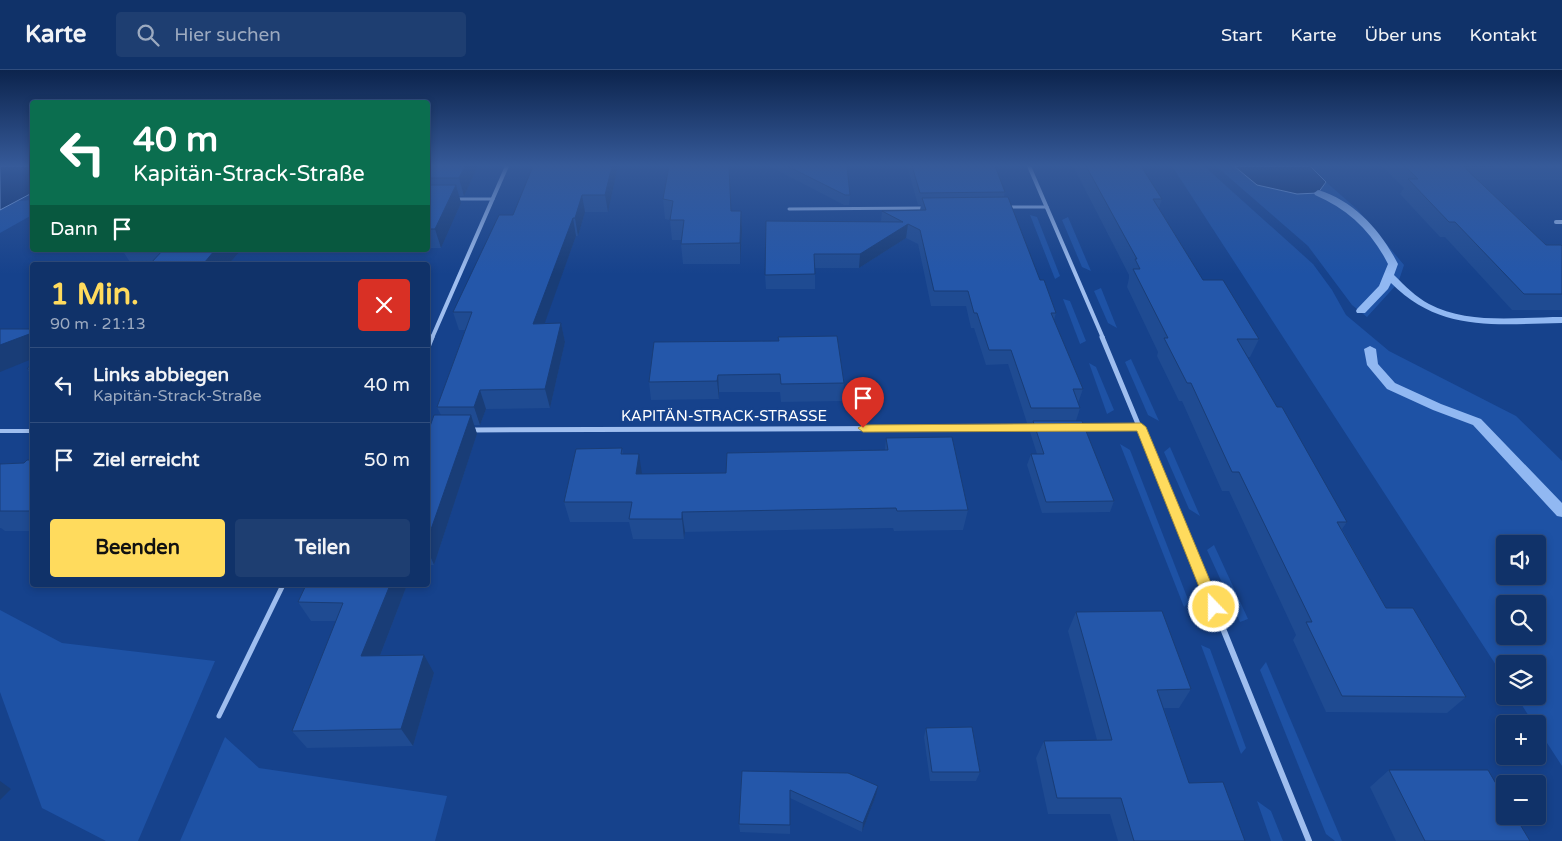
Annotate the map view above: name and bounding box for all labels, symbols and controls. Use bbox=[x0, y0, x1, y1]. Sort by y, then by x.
search box bbox=[116, 12, 466, 57]
text: Karte bbox=[25, 20, 86, 49]
icon: search bbox=[134, 21, 162, 49]
text: Hier suchen bbox=[174, 24, 281, 46]
text: Start bbox=[1221, 24, 1262, 46]
text: Karte bbox=[1290, 24, 1336, 46]
text: Über uns bbox=[1364, 24, 1442, 46]
text: Kontakt bbox=[1470, 24, 1537, 46]
text: 40 m bbox=[133, 119, 218, 161]
icon: left bbox=[50, 120, 115, 185]
text: Kapitän-Strack-Straße bbox=[133, 161, 365, 187]
icon: arrive bbox=[108, 215, 136, 243]
text: Dann bbox=[50, 218, 98, 240]
text: 1 Min. bbox=[50, 276, 139, 313]
button: close bbox=[358, 279, 410, 331]
text: 90 m · 21:13 bbox=[50, 314, 146, 334]
text: Links abbiegen bbox=[93, 364, 229, 386]
icon: left bbox=[50, 371, 78, 399]
text: 40 m bbox=[364, 374, 410, 396]
pin bbox=[842, 377, 884, 428]
icon: arrive bbox=[849, 384, 877, 412]
text: Kapitän-Strack-Straße bbox=[93, 386, 262, 406]
street label: KAPITÄN-STRACK-STRASSE bbox=[621, 407, 827, 425]
icon: arrive bbox=[50, 446, 78, 474]
text: Ziel erreicht bbox=[93, 449, 200, 471]
text: 50 m bbox=[364, 449, 410, 471]
button: Beenden bbox=[50, 519, 225, 577]
button: Teilen bbox=[235, 519, 410, 577]
map controls bbox=[1496, 535, 1546, 825]
button: sound bbox=[1496, 535, 1546, 585]
position arrow bbox=[1187, 580, 1239, 632]
button: search bbox=[1496, 595, 1546, 645]
button: layers bbox=[1496, 655, 1546, 705]
button: + bbox=[1496, 715, 1546, 765]
button: − bbox=[1496, 775, 1546, 825]

